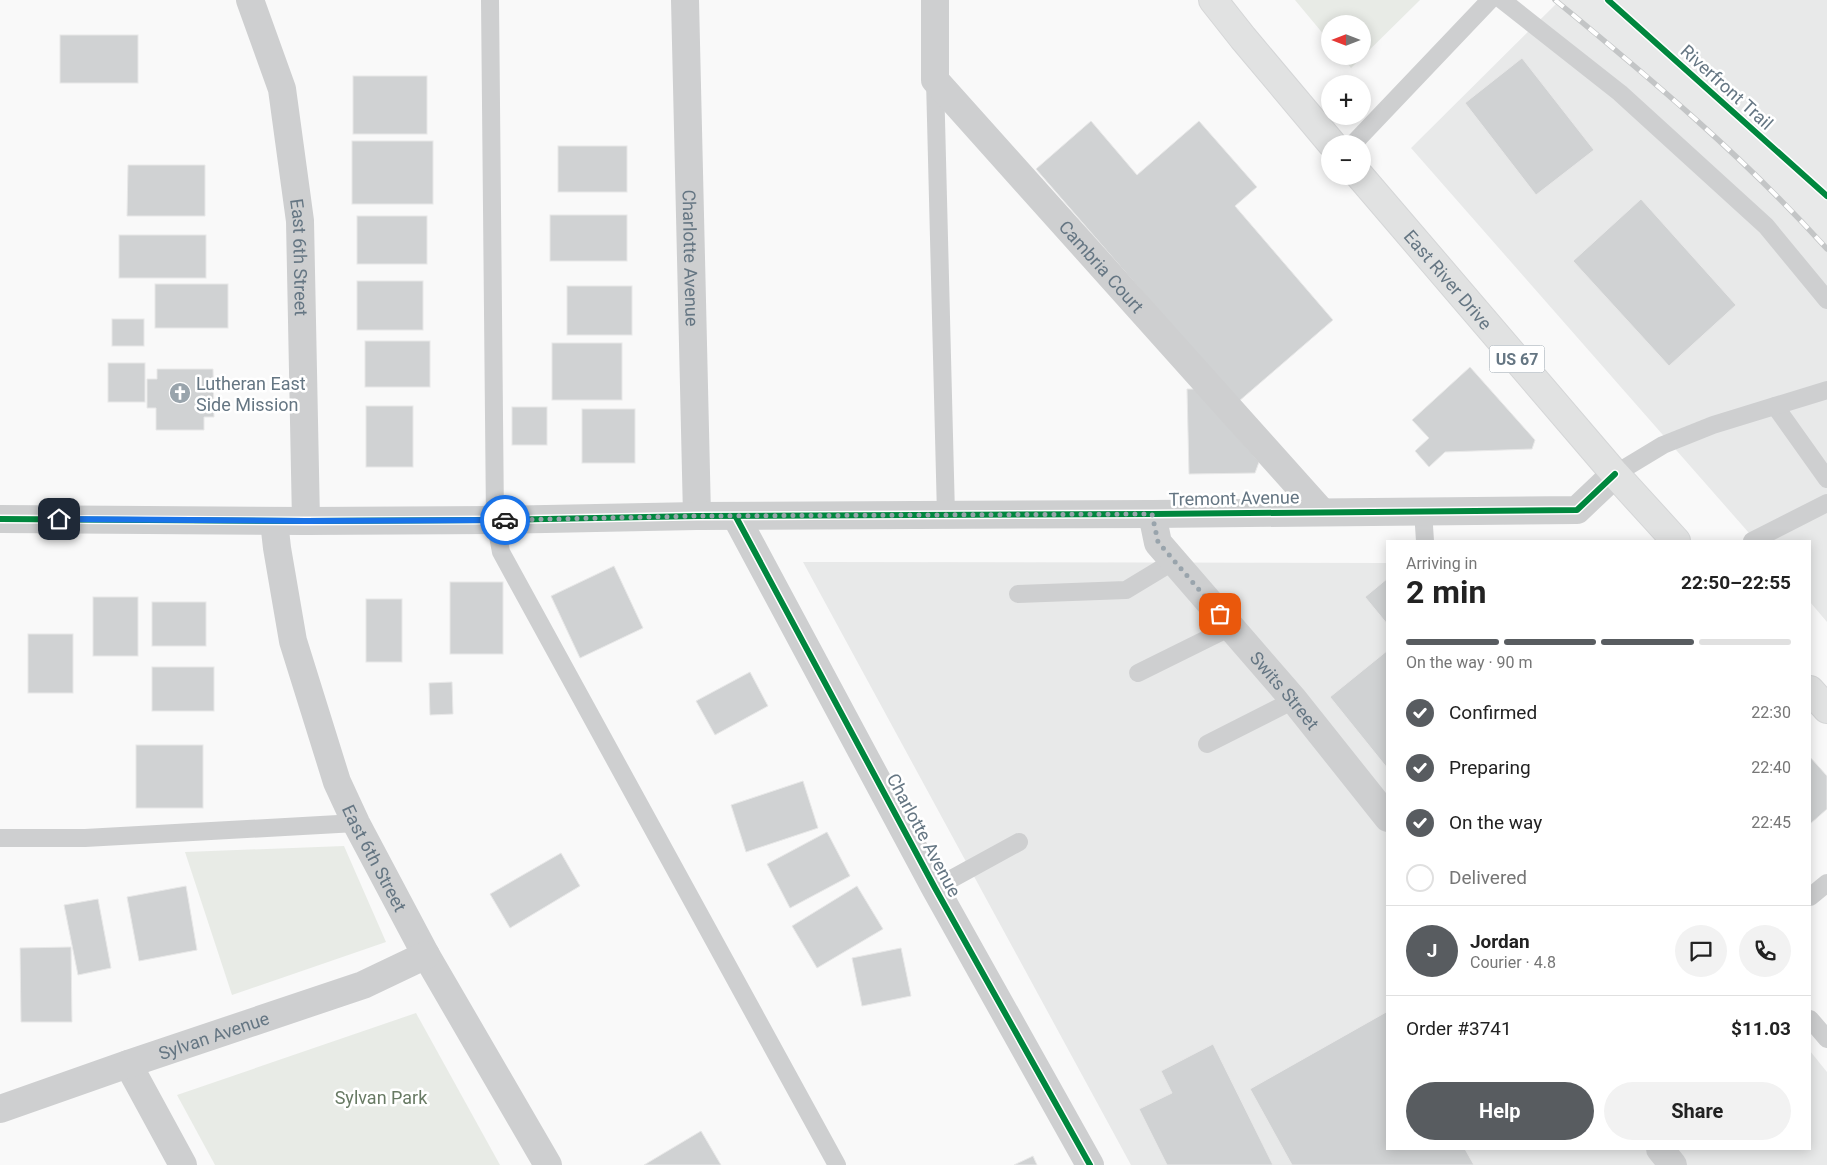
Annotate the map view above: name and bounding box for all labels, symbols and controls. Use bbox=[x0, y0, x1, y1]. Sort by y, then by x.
north arrow bbox=[1321, 15, 1371, 65]
map controls bbox=[1321, 15, 1371, 185]
street label: Riverfront Trail bbox=[1677, 40, 1777, 134]
button: + bbox=[1321, 75, 1371, 125]
button: − bbox=[1321, 135, 1371, 185]
street label: Charlotte Avenue bbox=[679, 189, 703, 327]
street label: East 6th Street bbox=[287, 197, 312, 316]
street label: Cambria Court bbox=[1055, 216, 1149, 317]
street label: East River Drive bbox=[1400, 225, 1497, 333]
road number: US 67 bbox=[1490, 346, 1544, 372]
place label: Lutheran East Side Mission bbox=[196, 373, 306, 415]
church icon: Lutheran East Side Mission bbox=[168, 381, 192, 405]
street label: Tremont Avenue bbox=[1168, 486, 1300, 510]
courier bbox=[480, 495, 530, 545]
pin bbox=[38, 498, 80, 540]
icon: home bbox=[45, 505, 73, 533]
icon: car bbox=[491, 506, 519, 534]
text: Arriving in bbox=[1406, 554, 1477, 573]
text: 22:50–22:55 bbox=[1681, 571, 1791, 594]
text: 2 min bbox=[1406, 573, 1486, 611]
pin bbox=[1199, 593, 1241, 635]
icon: bag bbox=[1206, 600, 1234, 628]
street label: Swits Street bbox=[1246, 647, 1324, 734]
text: On the way · 90 m bbox=[1406, 653, 1533, 672]
icon: check bbox=[1406, 699, 1434, 727]
text: Confirmed bbox=[1449, 701, 1537, 724]
text: 22:30 bbox=[1751, 703, 1791, 722]
icon: check bbox=[1406, 754, 1434, 782]
text: Preparing bbox=[1449, 756, 1531, 779]
text: 22:40 bbox=[1751, 758, 1791, 777]
street label: Charlotte Avenue bbox=[883, 770, 965, 900]
street label: East 6th Street bbox=[338, 801, 411, 915]
icon: check bbox=[1406, 809, 1434, 837]
text: On the way bbox=[1449, 811, 1542, 834]
text: 22:45 bbox=[1751, 813, 1791, 832]
text: Delivered bbox=[1449, 866, 1527, 889]
button: chat bbox=[1675, 925, 1727, 977]
button: phone bbox=[1739, 925, 1791, 977]
text: Jordan bbox=[1470, 930, 1530, 953]
text: J bbox=[1427, 939, 1437, 962]
text: Courier · 4.8 bbox=[1470, 953, 1556, 972]
street label: Sylvan Avenue bbox=[156, 1007, 272, 1064]
text: Order #3741 bbox=[1406, 1017, 1512, 1040]
text: $11.03 bbox=[1731, 1017, 1791, 1040]
button: Help bbox=[1406, 1082, 1594, 1140]
button: Share bbox=[1604, 1082, 1791, 1140]
park label: Sylvan Park bbox=[335, 1087, 428, 1108]

